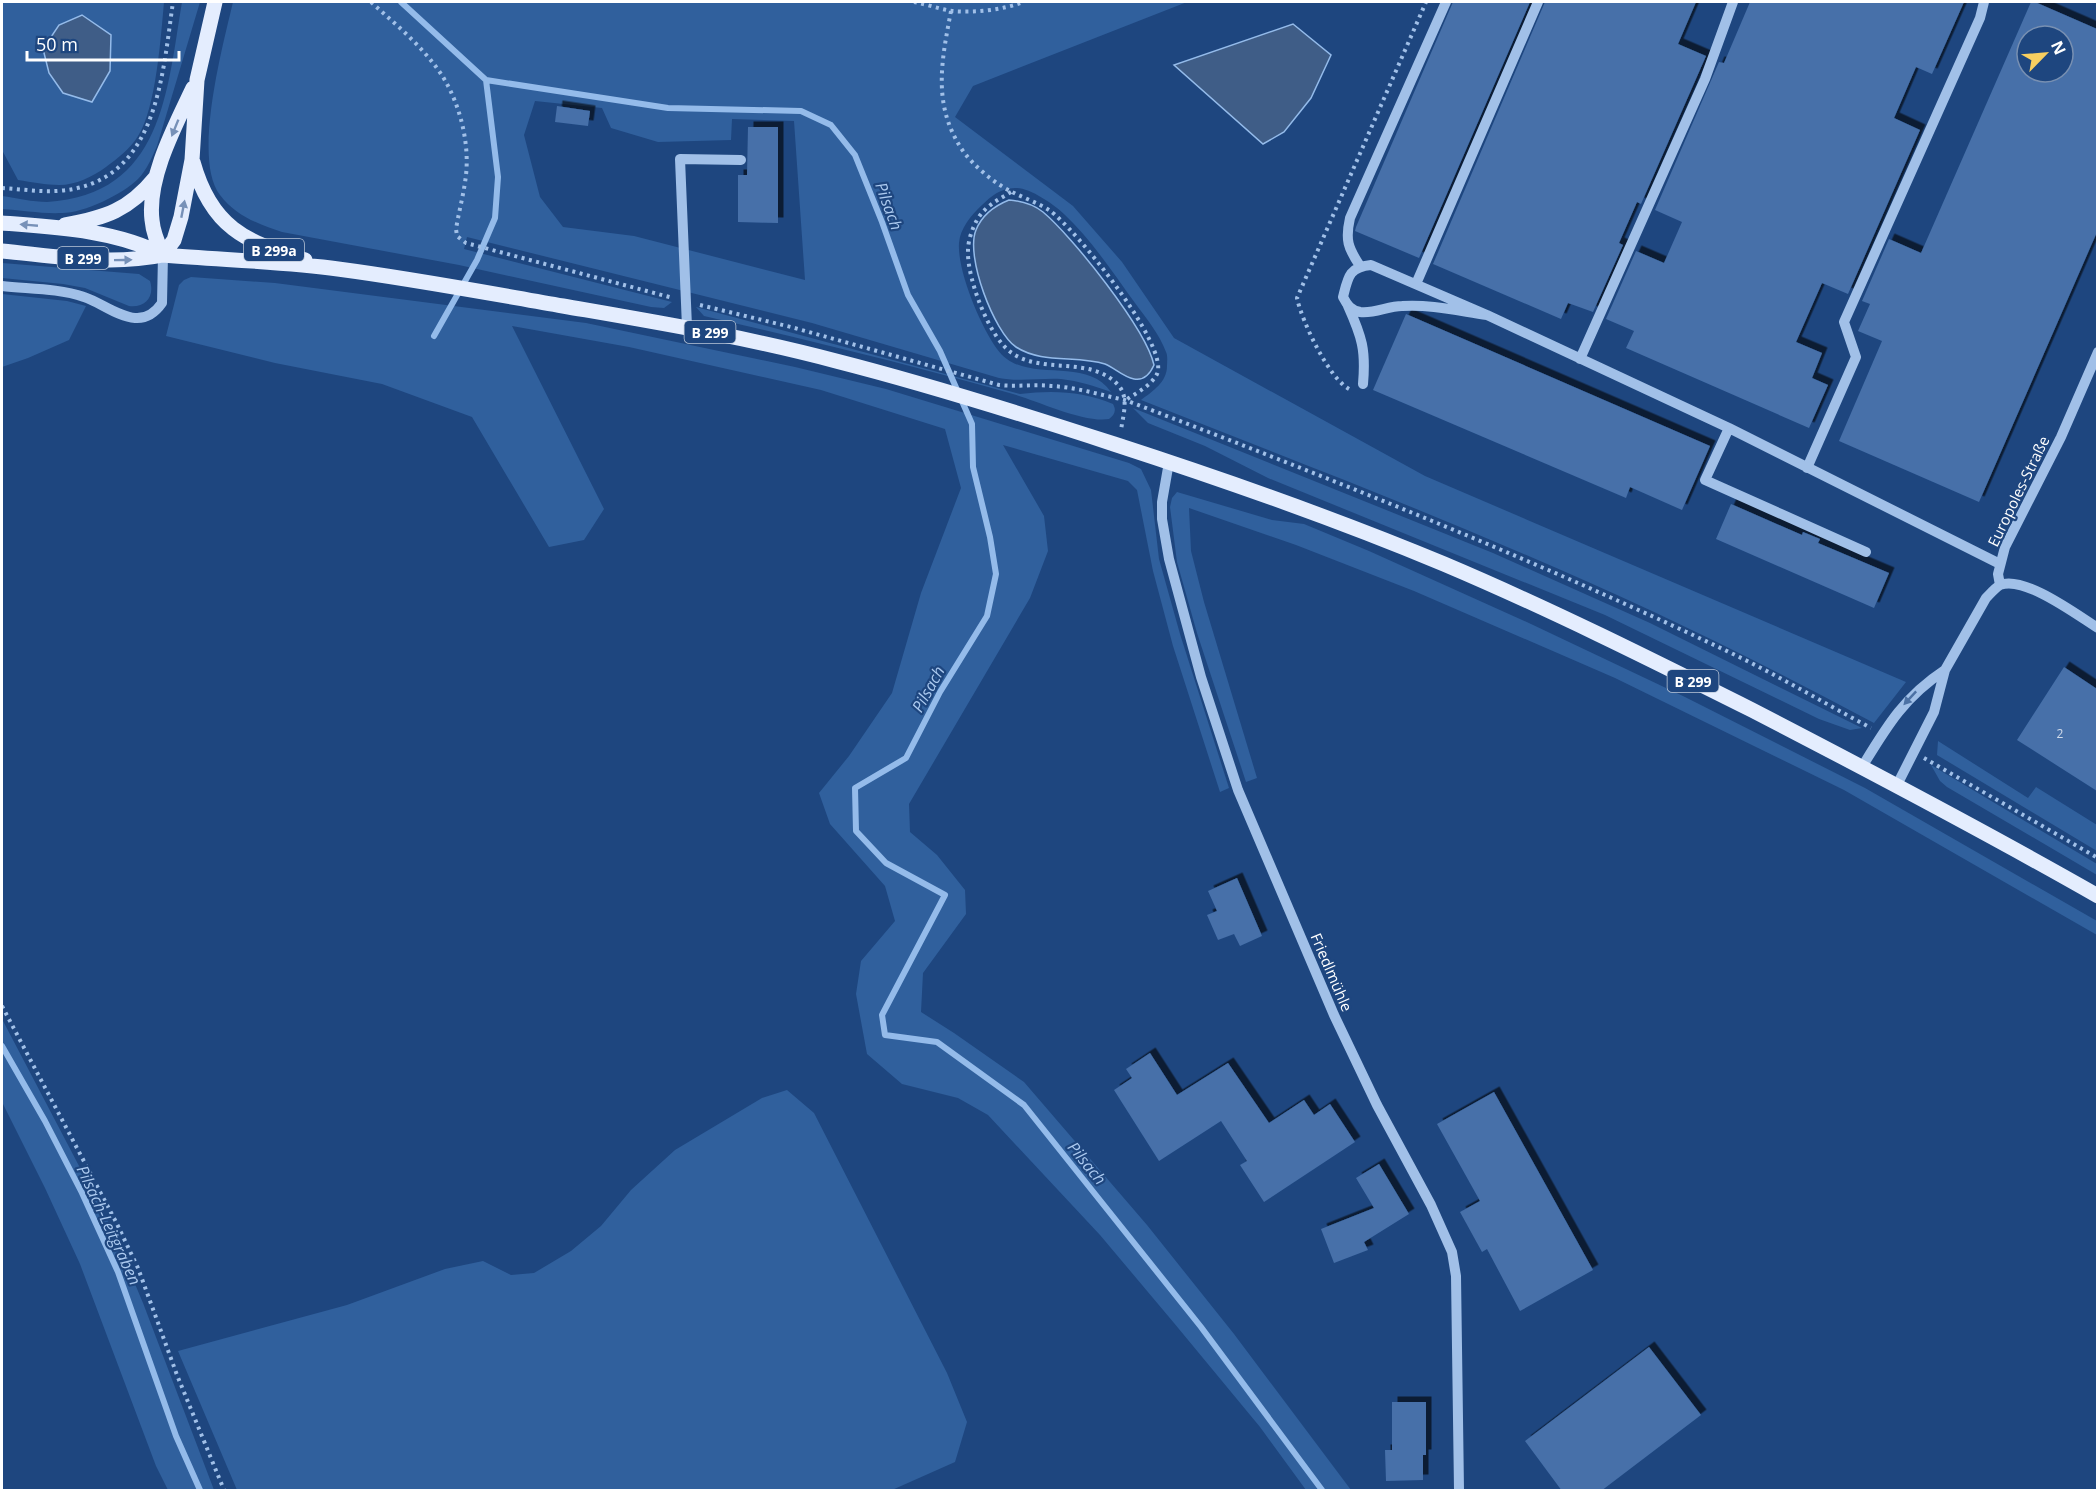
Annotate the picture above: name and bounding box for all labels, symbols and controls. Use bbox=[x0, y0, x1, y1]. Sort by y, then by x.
scale bar bbox=[27, 24, 178, 62]
north arrow bbox=[2015, 24, 2075, 84]
text: 50 m bbox=[36, 32, 78, 56]
text: N bbox=[2046, 37, 2071, 58]
one-way arrow bbox=[170, 119, 180, 137]
water label: Pilsach bbox=[870, 179, 908, 233]
one-way arrow bbox=[179, 200, 188, 219]
one-way arrow bbox=[19, 220, 38, 230]
road number: B 299a bbox=[244, 239, 304, 261]
road number: B 299 bbox=[58, 247, 109, 269]
one-way arrow bbox=[113, 255, 132, 265]
road number: B 299 bbox=[684, 321, 736, 343]
street label: Europoles-Straße bbox=[1983, 432, 2053, 550]
water label: Pilsach bbox=[906, 662, 950, 716]
road number: B 299 bbox=[1668, 670, 1718, 692]
one-way arrow bbox=[1903, 691, 1917, 705]
house number: 2 bbox=[2057, 725, 2064, 742]
street label: Friedlmühle bbox=[1306, 930, 1358, 1014]
water label: Pilsach bbox=[1063, 1137, 1111, 1189]
water label: Pilsach-Leitgraben bbox=[72, 1162, 146, 1288]

